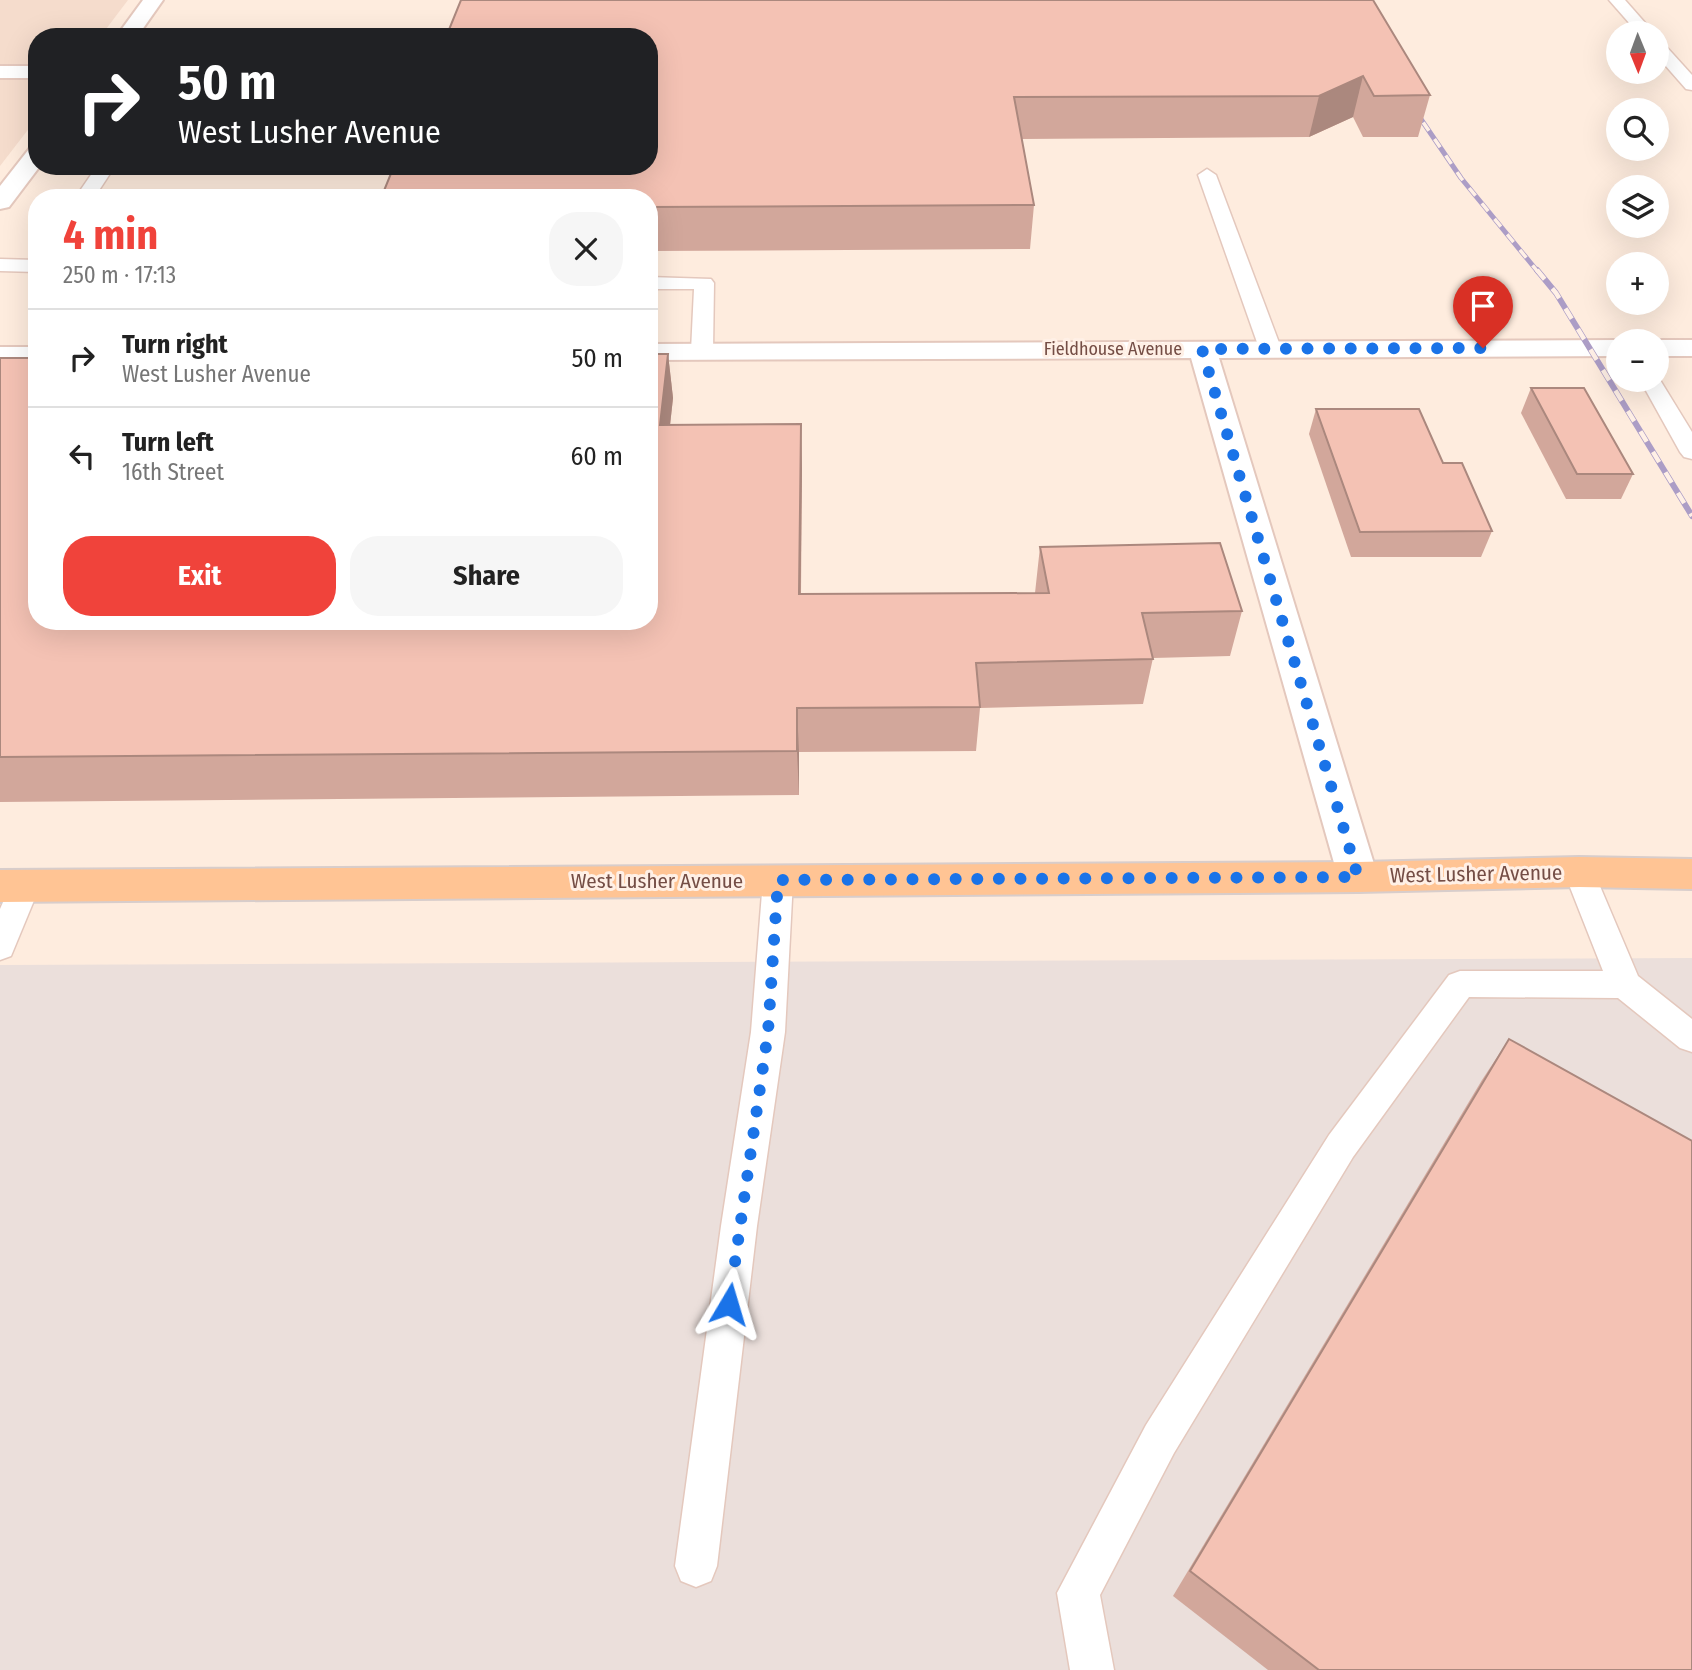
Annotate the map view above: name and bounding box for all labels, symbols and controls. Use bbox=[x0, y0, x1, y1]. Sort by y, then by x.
north arrow bbox=[1606, 21, 1670, 84]
map controls bbox=[1606, 21, 1669, 392]
text: 50 m bbox=[178, 53, 276, 112]
icon: right bbox=[63, 56, 154, 147]
button: search bbox=[1606, 98, 1669, 161]
text: West Lusher Avenue bbox=[178, 113, 441, 151]
button: layers bbox=[1606, 175, 1669, 238]
text: 4 min bbox=[63, 210, 158, 260]
button: close bbox=[549, 212, 623, 286]
button: + bbox=[1606, 252, 1669, 315]
text: 250 m · 17:13 bbox=[63, 261, 176, 289]
pin bbox=[1453, 276, 1513, 348]
icon: arrive bbox=[1464, 287, 1502, 325]
text: Turn right bbox=[122, 329, 228, 360]
button: − bbox=[1606, 329, 1669, 392]
street label: Fieldhouse Avenue bbox=[1044, 338, 1182, 360]
icon: right bbox=[63, 339, 101, 377]
text: 50 m bbox=[571, 343, 623, 374]
text: West Lusher Avenue bbox=[122, 360, 311, 388]
text: Turn left bbox=[122, 427, 214, 458]
icon: left bbox=[63, 437, 101, 475]
text: 60 m bbox=[570, 441, 623, 472]
text: 16th Street bbox=[122, 458, 224, 486]
button: Exit bbox=[63, 536, 336, 616]
button: Share bbox=[350, 536, 623, 616]
street label: West Lusher Avenue bbox=[1390, 859, 1562, 889]
street label: West Lusher Avenue bbox=[571, 868, 743, 894]
position arrow bbox=[692, 1267, 766, 1341]

